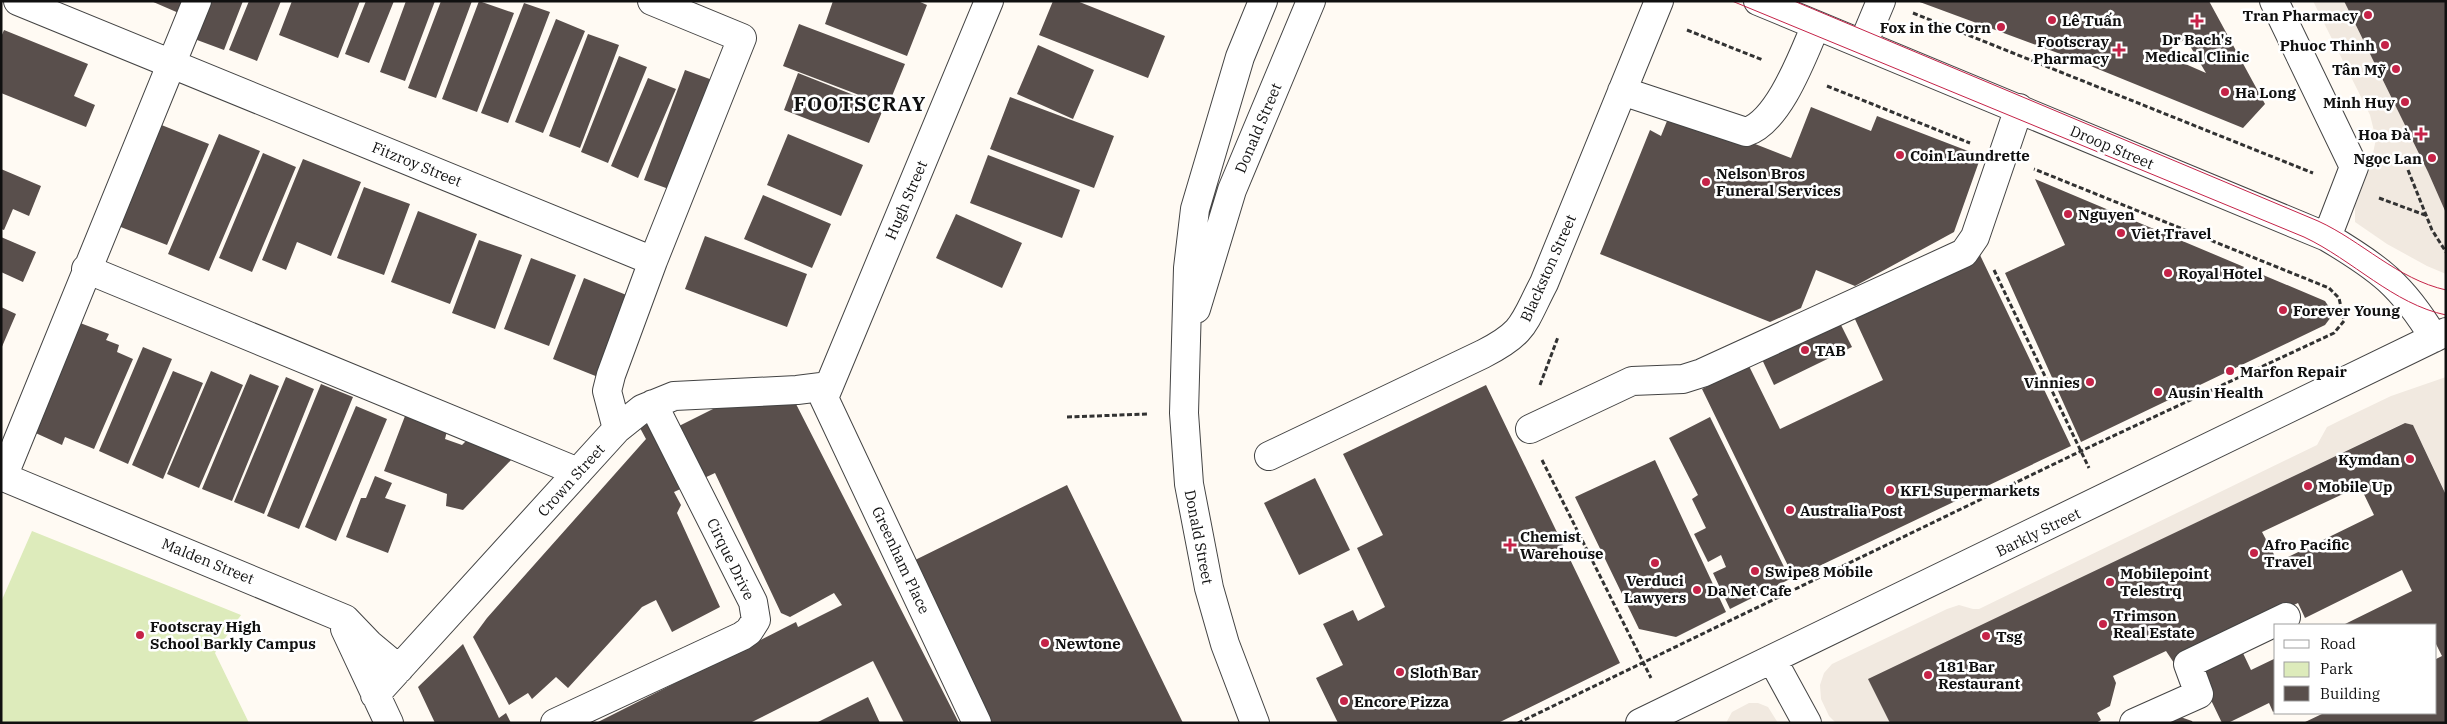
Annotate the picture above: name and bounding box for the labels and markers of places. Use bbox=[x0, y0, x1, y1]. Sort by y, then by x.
place label: Tran Pharmacy bbox=[2242, 6, 2358, 25]
marker: Tran Pharmacy bbox=[2362, 9, 2374, 21]
place label: Lê Tuấn bbox=[2062, 11, 2122, 30]
marker: Lê Tuấn bbox=[2046, 14, 2058, 26]
marker: Dr Bach's Medical Clinic bbox=[2190, 14, 2204, 28]
place label: Fox in the Corn bbox=[1880, 18, 1991, 37]
marker: Fox in the Corn bbox=[1995, 21, 2007, 33]
place label: Dr Bach's Medical Clinic bbox=[2145, 30, 2249, 66]
place label: Footscray Pharmacy bbox=[2033, 32, 2109, 68]
place label: Phuoc Thinh bbox=[2280, 36, 2375, 55]
marker: Phuoc Thinh bbox=[2379, 39, 2391, 51]
marker: Footscray Pharmacy bbox=[2113, 44, 2125, 56]
place label: Tân Mỹ bbox=[2332, 60, 2386, 79]
marker: Tân Mỹ bbox=[2390, 63, 2402, 75]
place label: Ha Long bbox=[2235, 83, 2296, 102]
marker: Ha Long bbox=[2219, 86, 2231, 98]
place label: Minh Huy bbox=[2323, 93, 2395, 112]
marker: Minh Huy bbox=[2399, 96, 2411, 108]
place label: Hoa Đà bbox=[2358, 125, 2411, 144]
marker: Hoa Đà bbox=[2415, 128, 2427, 140]
place label: Coin Laundrette bbox=[1910, 146, 2030, 165]
marker: Coin Laundrette bbox=[1894, 149, 1906, 161]
place label: Ngọc Lan bbox=[2354, 149, 2422, 168]
marker: Ngọc Lan bbox=[2426, 152, 2438, 164]
place label: Nelson Bros Funeral Services bbox=[1716, 164, 1841, 200]
marker: Nelson Bros Funeral Services bbox=[1700, 176, 1712, 188]
place label: Nguyen bbox=[2078, 205, 2135, 224]
marker: Nguyen bbox=[2062, 208, 2074, 220]
place label: Viet Travel bbox=[2131, 224, 2212, 243]
marker: Viet Travel bbox=[2115, 227, 2127, 239]
place label: Royal Hotel bbox=[2178, 264, 2262, 283]
marker: Royal Hotel bbox=[2162, 267, 2174, 279]
place label: Forever Young bbox=[2293, 301, 2400, 320]
marker: Forever Young bbox=[2277, 304, 2289, 316]
place label: TAB bbox=[1815, 341, 1846, 360]
marker: TAB bbox=[1799, 344, 1811, 356]
place label: Marfon Repair bbox=[2240, 362, 2347, 381]
marker: Marfon Repair bbox=[2224, 365, 2236, 377]
place label: Vinnies bbox=[2024, 373, 2080, 392]
marker: Vinnies bbox=[2084, 376, 2096, 388]
place label: Ausin Health bbox=[2168, 383, 2264, 402]
marker: Ausin Health bbox=[2152, 386, 2164, 398]
place label: Kymdan bbox=[2338, 450, 2400, 469]
marker: Kymdan bbox=[2404, 453, 2416, 465]
place label: Mobile Up bbox=[2318, 477, 2392, 496]
marker: Mobile Up bbox=[2302, 480, 2314, 492]
place label: KFL Supermarkets bbox=[1900, 481, 2040, 500]
marker: KFL Supermarkets bbox=[1884, 484, 1896, 496]
place label: Australia Post bbox=[1800, 501, 1903, 520]
marker: Australia Post bbox=[1784, 504, 1796, 516]
place label: Chemist Warehouse bbox=[1520, 527, 1604, 563]
place label: Afro Pacific Travel bbox=[2264, 535, 2349, 571]
marker: Chemist Warehouse bbox=[1504, 539, 1516, 551]
marker: Afro Pacific Travel bbox=[2248, 547, 2260, 559]
marker: Verduci Lawyers bbox=[1649, 557, 1661, 569]
place label: Swipe8 Mobile bbox=[1765, 562, 1873, 581]
place label: Mobilepoint Telestrq bbox=[2120, 564, 2209, 600]
marker: Swipe8 Mobile bbox=[1749, 565, 1761, 577]
place label: Verduci Lawyers bbox=[1624, 571, 1686, 607]
marker: Mobilepoint Telestrq bbox=[2104, 576, 2116, 588]
place label: Da Net Cafe bbox=[1707, 581, 1792, 600]
marker: Da Net Cafe bbox=[1691, 584, 1703, 596]
place label: Trimson Real Estate bbox=[2113, 606, 2195, 642]
place label: Footscray High School Barkly Campus bbox=[150, 617, 316, 653]
marker: Trimson Real Estate bbox=[2097, 618, 2109, 630]
place label: Tsg bbox=[1996, 627, 2023, 646]
marker: Footscray High School Barkly Campus bbox=[134, 629, 146, 641]
marker: Tsg bbox=[1980, 630, 1992, 642]
place label: Newtone bbox=[1055, 634, 1121, 653]
marker: Newtone bbox=[1039, 637, 1051, 649]
place label: 181 Bar Restaurant bbox=[1938, 657, 2020, 693]
place label: Sloth Bar bbox=[1410, 663, 1479, 682]
marker: Sloth Bar bbox=[1394, 666, 1406, 678]
marker: 181 Bar Restaurant bbox=[1922, 669, 1934, 681]
place label: Encore Pizza bbox=[1354, 692, 1450, 711]
marker: Encore Pizza bbox=[1338, 695, 1350, 707]

